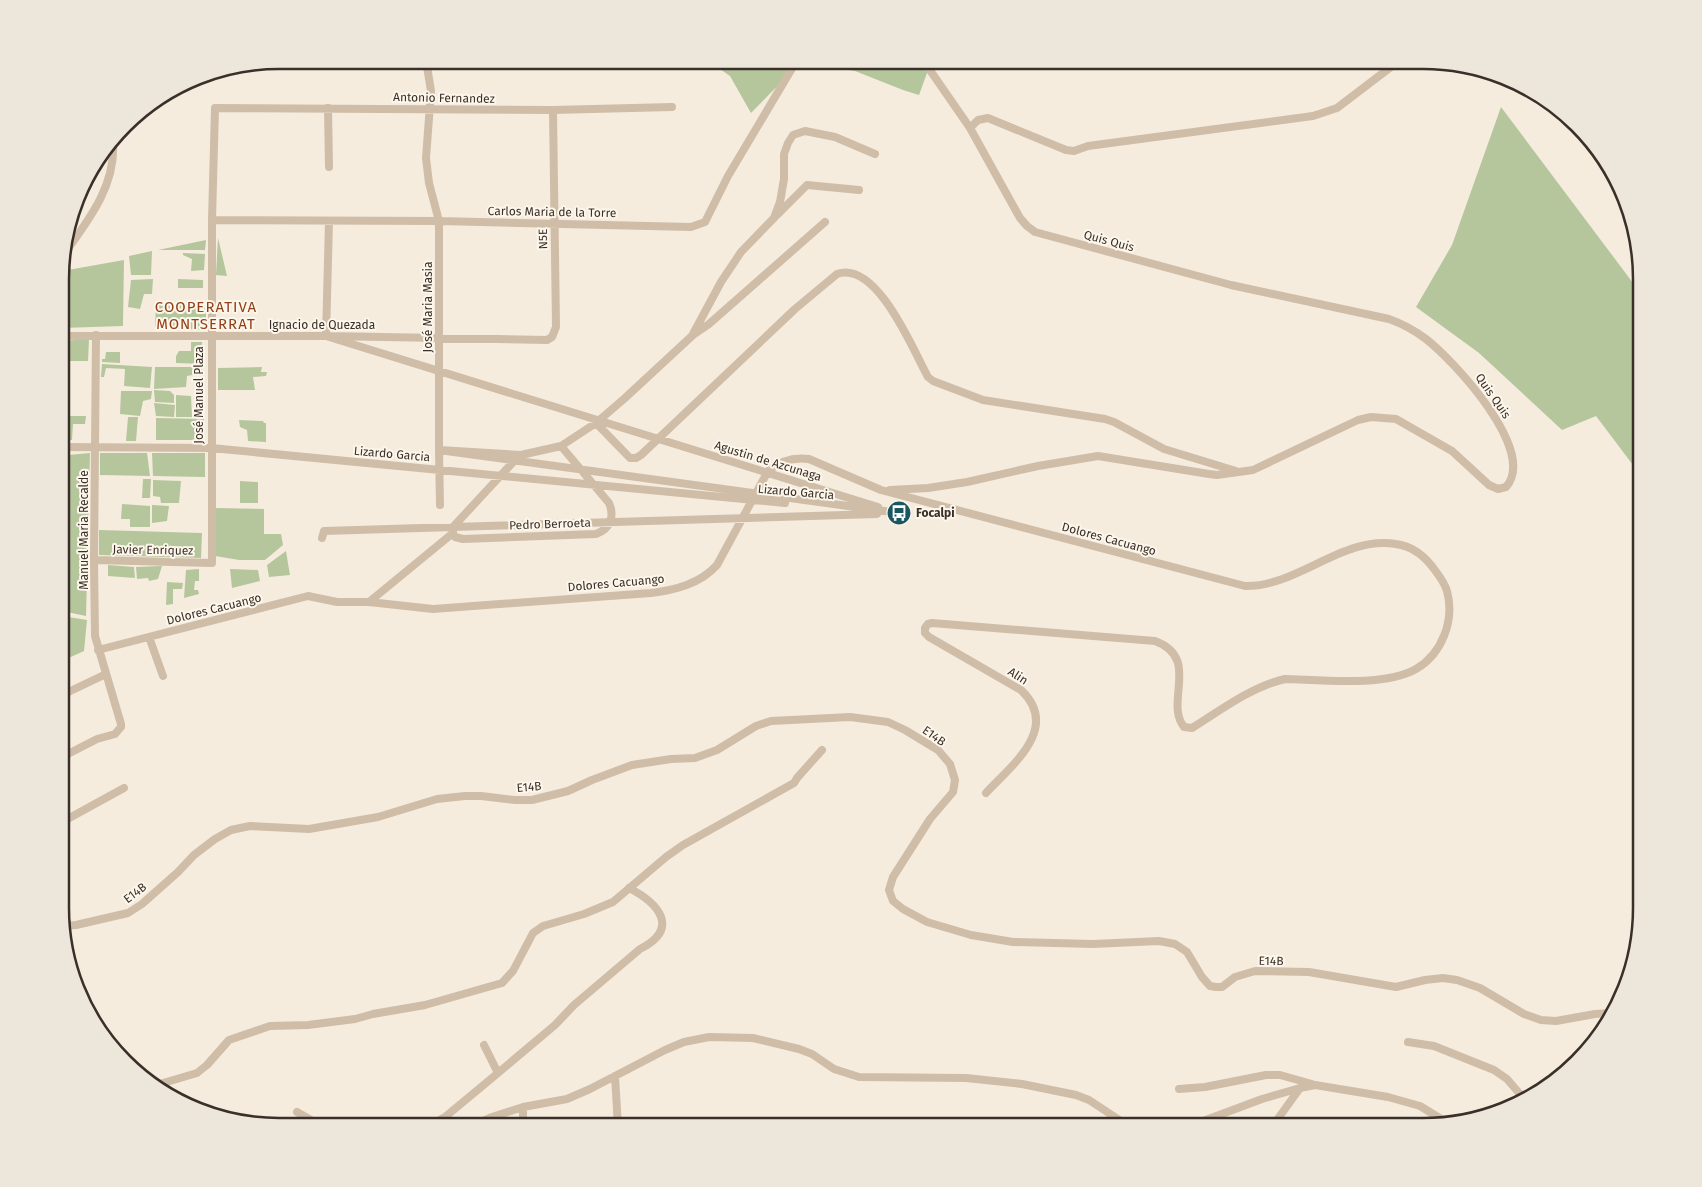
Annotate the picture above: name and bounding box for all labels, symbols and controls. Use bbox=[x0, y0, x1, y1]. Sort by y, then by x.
street label: Antonio Fernandez bbox=[393, 90, 495, 106]
street label: Carlos Maria de la Torre bbox=[488, 204, 616, 220]
street label: Quis Quis bbox=[1082, 228, 1136, 255]
street label: N5E bbox=[536, 229, 550, 249]
street label: José Maria Masia bbox=[421, 262, 435, 352]
district label: COOPERATIVA MONTSERRAT bbox=[155, 298, 257, 333]
street label: Ignacio de Quezada bbox=[269, 318, 375, 332]
street label: José Manuel Plaza bbox=[192, 346, 206, 444]
street label: Quis Quis bbox=[1472, 371, 1514, 422]
street label: Agustin de Azcunaga bbox=[713, 438, 823, 484]
street label: Lizardo Garcia bbox=[353, 444, 431, 464]
street label: Manuel Maria Recalde bbox=[77, 470, 91, 590]
street label: Lizardo Garcia bbox=[757, 482, 835, 502]
bus stop icon: Focalpi bbox=[886, 500, 912, 526]
place label: Focalpi bbox=[916, 506, 955, 520]
street label: Pedro Berroeta bbox=[509, 516, 591, 532]
street label: Dolores Cacuango bbox=[1060, 520, 1158, 558]
street label: Javier Enriquez bbox=[112, 542, 194, 558]
street label: Dolores Cacuango bbox=[567, 572, 665, 594]
street label: Dolores Cacuango bbox=[165, 590, 263, 628]
street label: Alin bbox=[1005, 664, 1031, 688]
street label: E14B bbox=[920, 723, 948, 749]
street label: E14B bbox=[516, 779, 542, 795]
street label: E14B bbox=[121, 880, 149, 906]
street label: E14B bbox=[1258, 954, 1284, 968]

